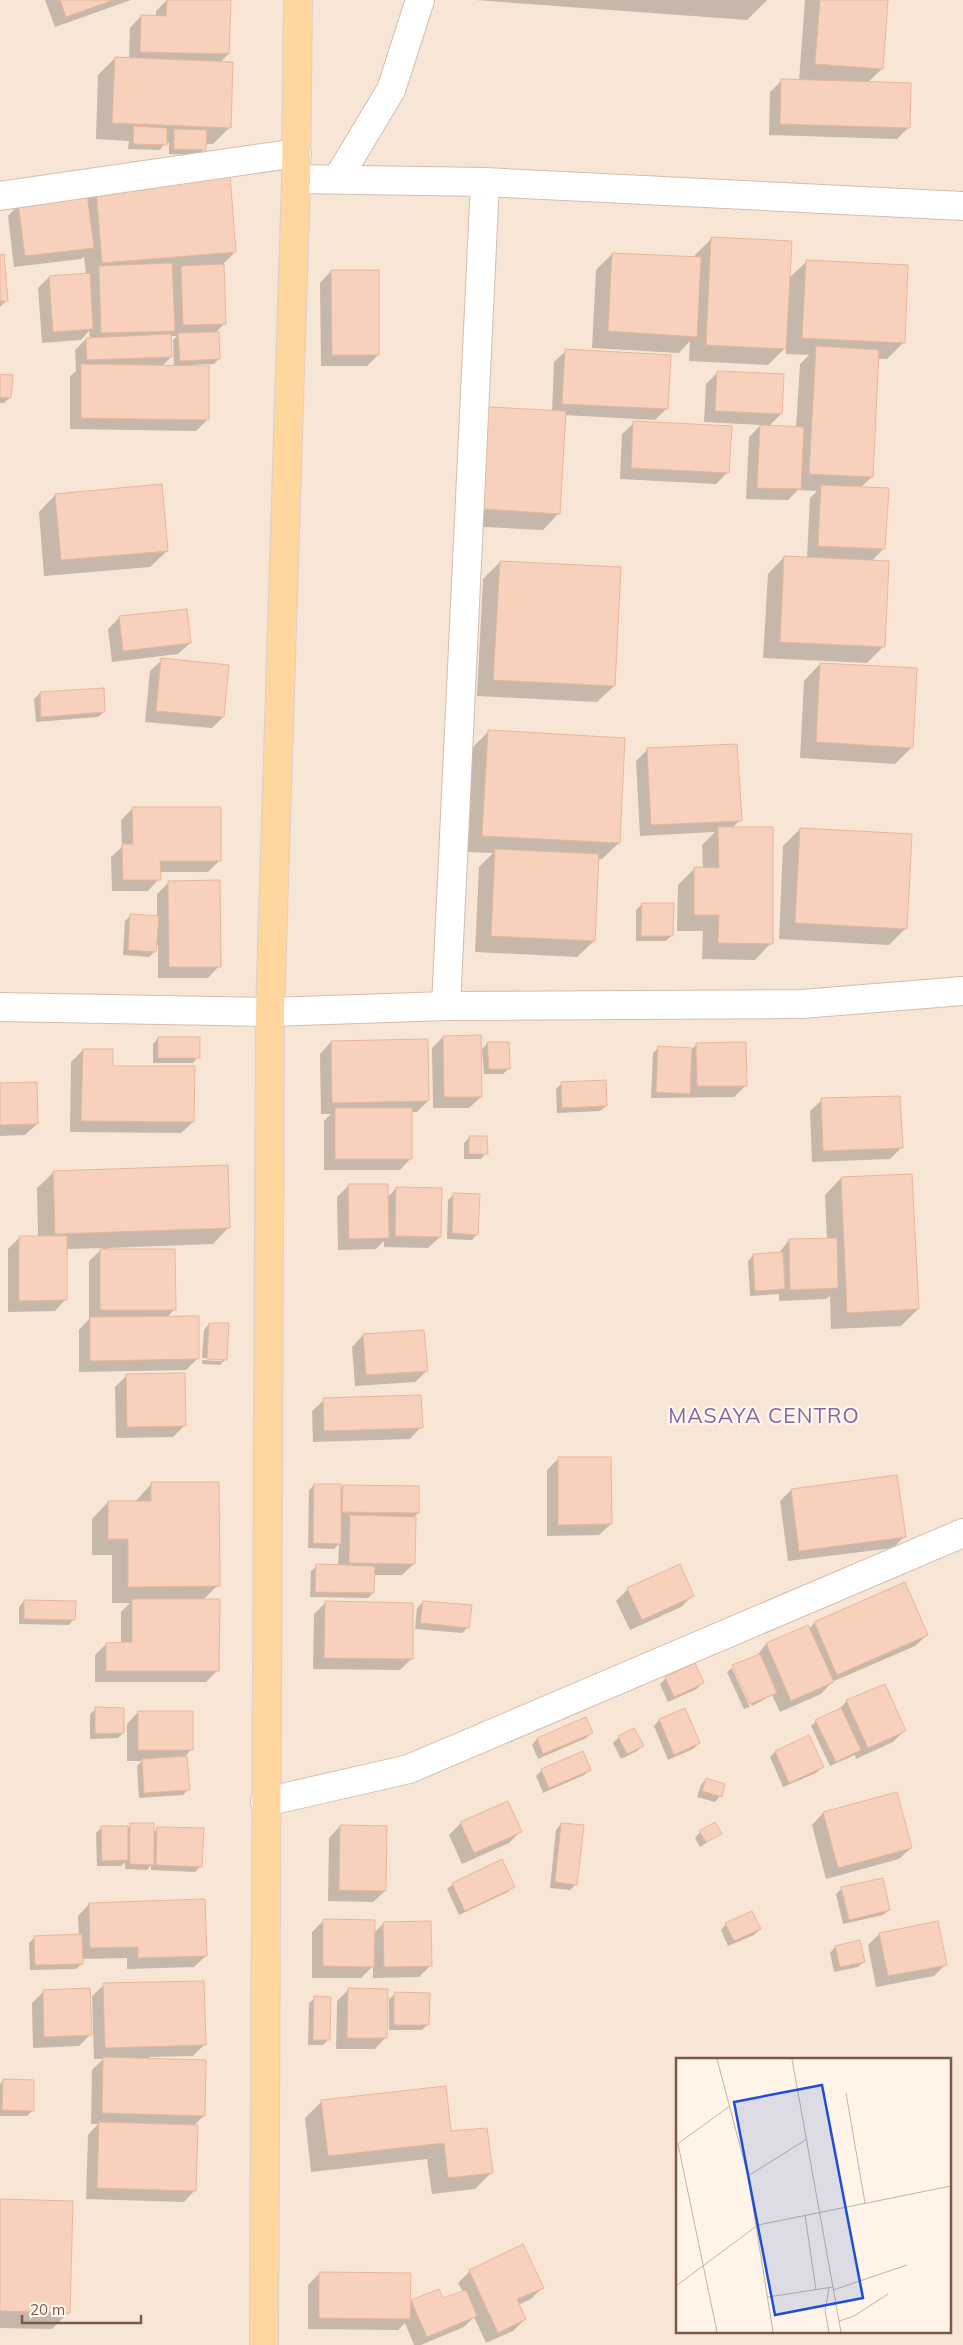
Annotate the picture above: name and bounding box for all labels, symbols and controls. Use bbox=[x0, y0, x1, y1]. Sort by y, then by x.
district label: MASAYA CENTRO bbox=[668, 1402, 860, 1428]
inset map bbox=[676, 2058, 950, 2332]
scale bar bbox=[22, 2292, 141, 2324]
text: 20 m bbox=[30, 2300, 65, 2319]

